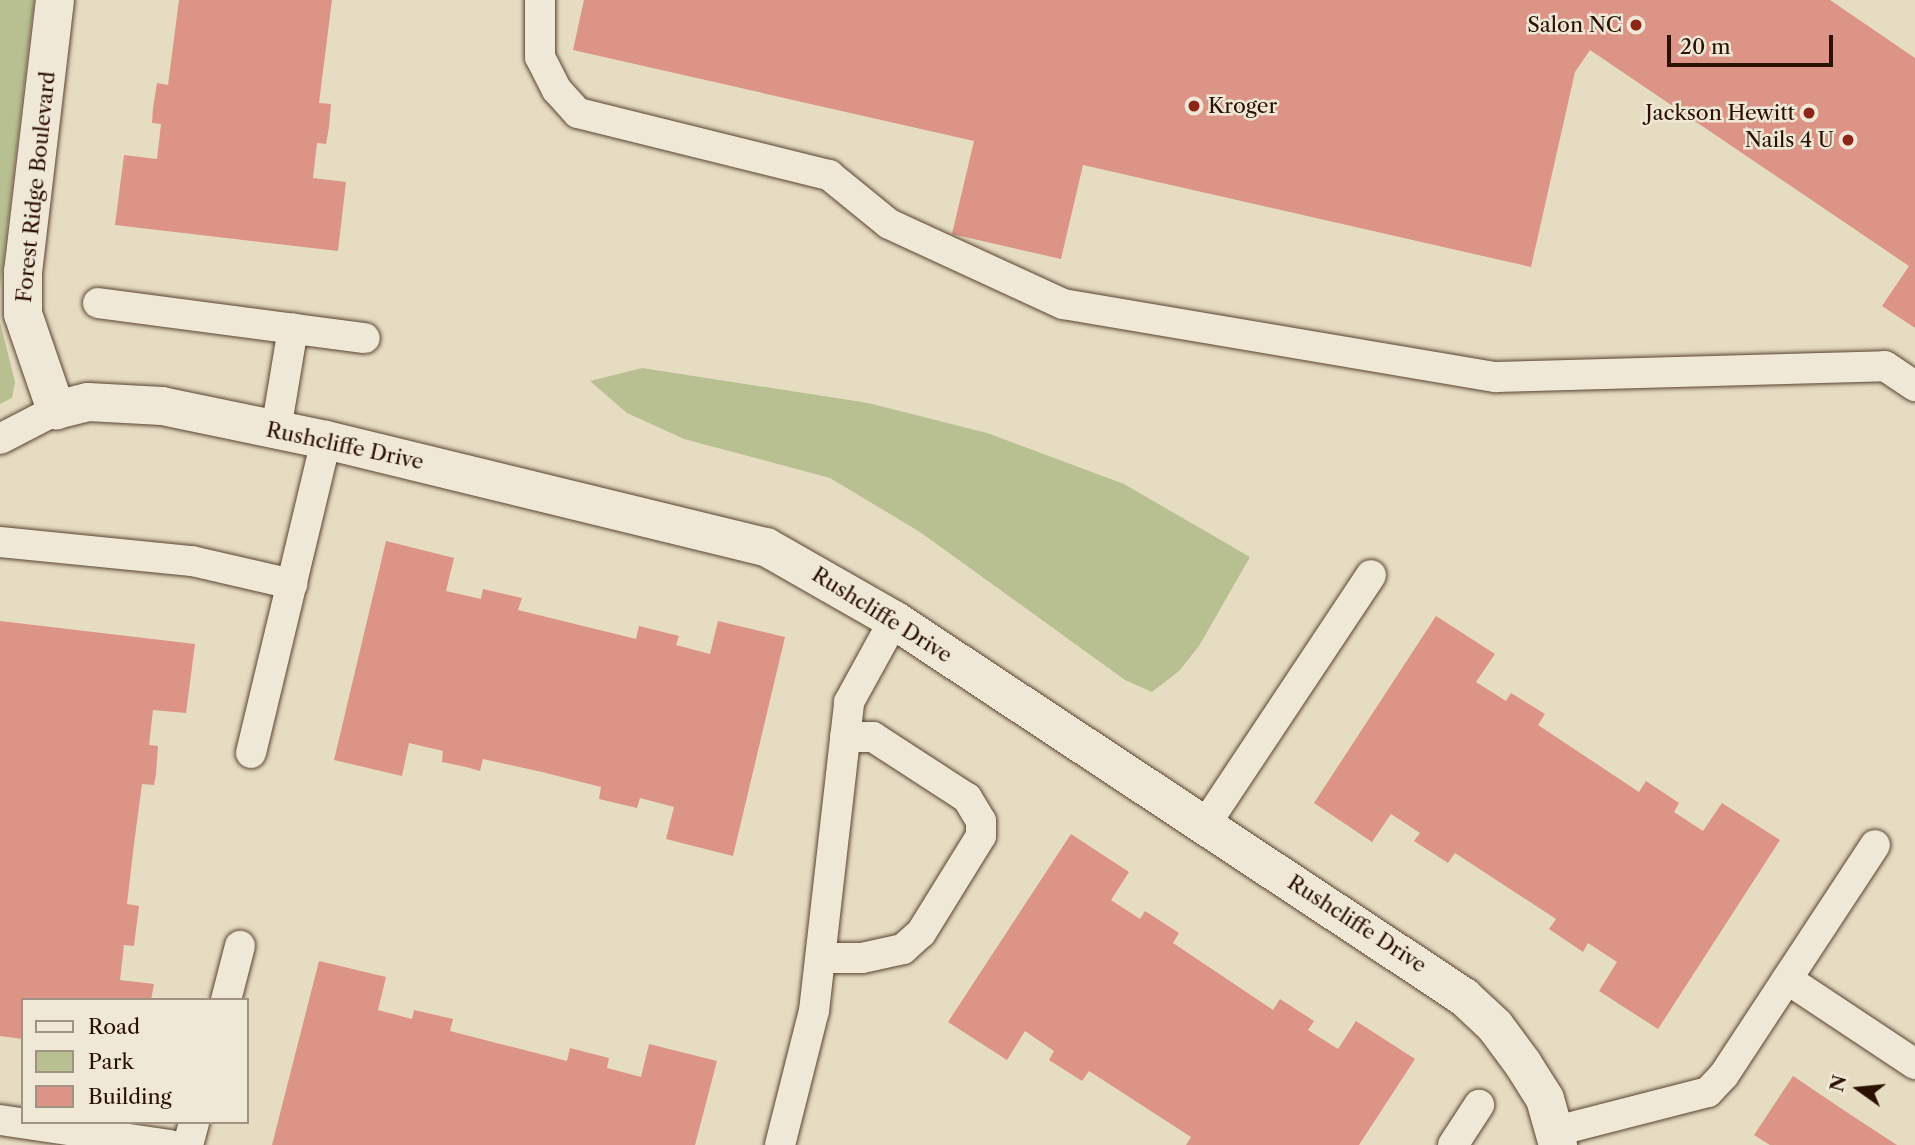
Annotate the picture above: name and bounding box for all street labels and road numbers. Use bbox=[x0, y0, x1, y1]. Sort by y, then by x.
street label: Forest Ridge Boulevard bbox=[11, 70, 61, 304]
street label: Rushcliffe Drive bbox=[264, 417, 426, 475]
street label: Rushcliffe Drive bbox=[807, 562, 957, 668]
street label: Rushcliffe Drive bbox=[1283, 870, 1431, 978]

